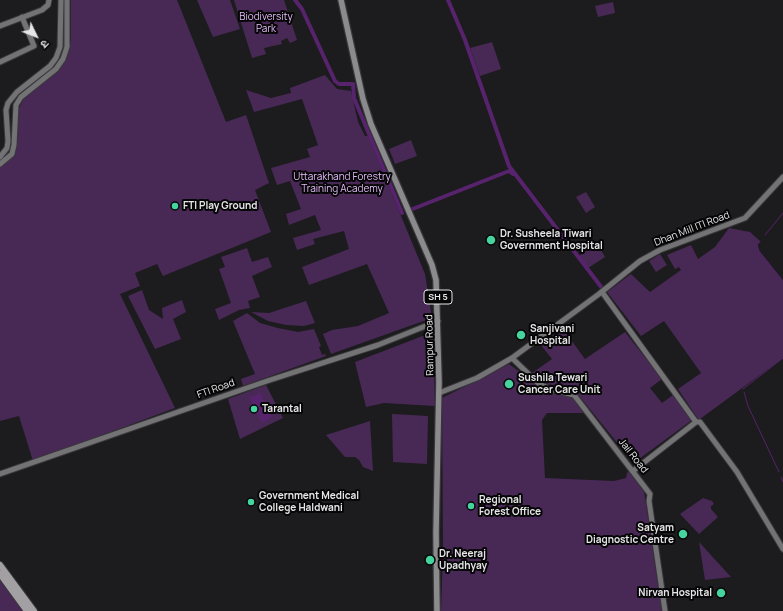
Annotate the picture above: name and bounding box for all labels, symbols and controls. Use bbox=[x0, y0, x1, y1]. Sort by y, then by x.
park label: Biodiversity Park bbox=[239, 11, 293, 34]
north arrow bbox=[16, 16, 56, 56]
text: उ bbox=[37, 37, 53, 52]
park label: Uttarakhand Forestry Training Academy bbox=[293, 171, 391, 194]
place label: FTI Play Ground bbox=[183, 200, 257, 212]
marker: FTI Play Ground bbox=[170, 201, 180, 211]
street label: Dhan Mill ITI Road bbox=[653, 209, 731, 249]
place label: Dr. Susheela Tiwari Government Hospital bbox=[500, 228, 603, 252]
marker: Dr. Susheela Tiwari Government Hospital bbox=[485, 234, 497, 246]
road number: SH 5 bbox=[424, 290, 452, 304]
street label: Rampur Road bbox=[423, 314, 437, 376]
place label: Sanjivani Hospital bbox=[530, 323, 574, 346]
marker: Sanjivani Hospital bbox=[515, 329, 527, 341]
place label: Sushila Tewari Cancer Care Unit bbox=[518, 372, 601, 396]
street label: FTI Road bbox=[196, 377, 236, 401]
marker: Sushila Tewari Cancer Care Unit bbox=[503, 378, 515, 390]
place label: Tarantal bbox=[262, 403, 302, 415]
marker: Tarantal bbox=[249, 404, 259, 414]
street label: Jail Road bbox=[616, 436, 650, 476]
place label: Government Medical College Haldwani bbox=[259, 490, 359, 514]
place label: Regional Forest Office bbox=[479, 494, 541, 518]
marker: Government Medical College Haldwani bbox=[246, 497, 256, 507]
marker: Regional Forest Office bbox=[466, 501, 476, 511]
place label: Satyam Diagnostic Centre bbox=[586, 522, 674, 546]
marker: Satyam Diagnostic Centre bbox=[677, 528, 689, 540]
place label: Dr. Neeraj Upadhyay bbox=[439, 548, 487, 572]
marker: Dr. Neeraj Upadhyay bbox=[424, 554, 436, 566]
place label: Nirvan Hospital bbox=[638, 587, 712, 599]
marker: Nirvan Hospital bbox=[715, 587, 727, 599]

